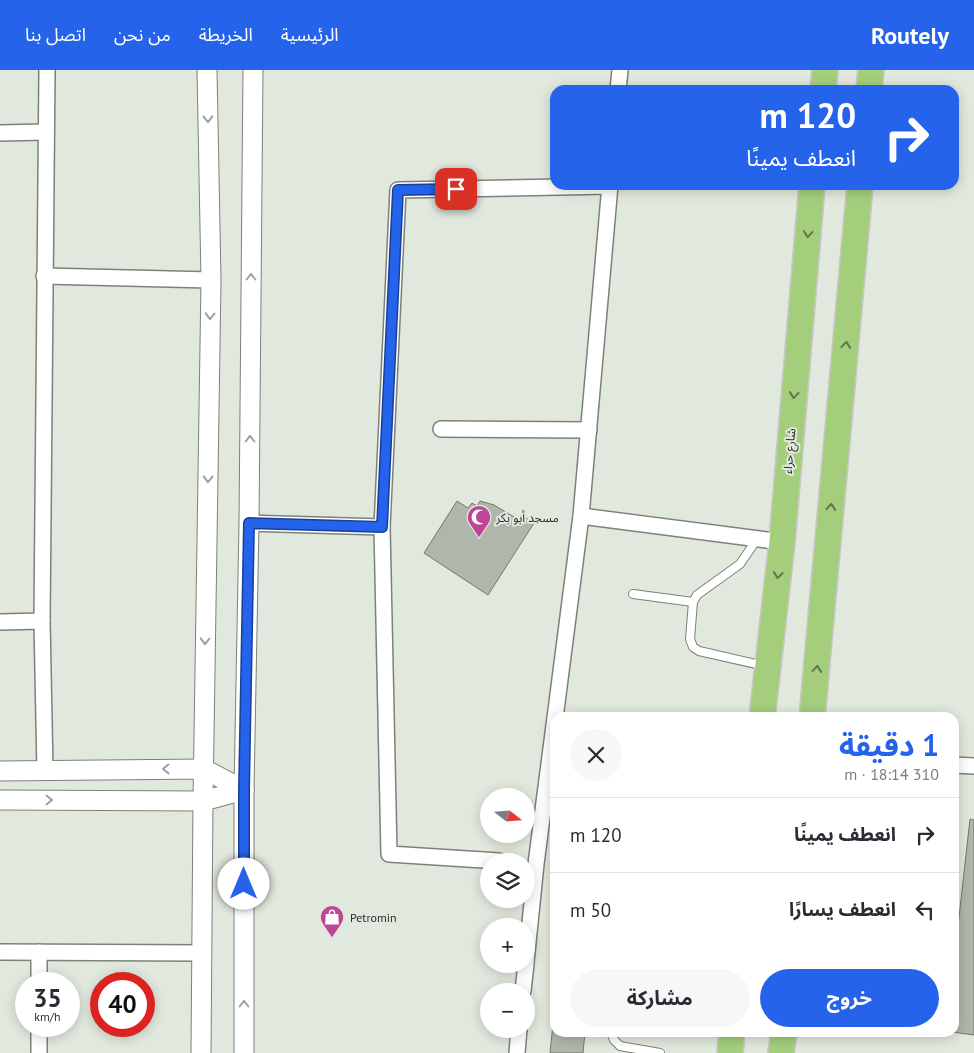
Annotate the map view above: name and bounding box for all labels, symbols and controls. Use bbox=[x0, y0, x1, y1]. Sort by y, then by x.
text: Routely bbox=[871, 20, 949, 51]
text: اتصل بنا bbox=[25, 23, 86, 46]
text: من نحن bbox=[114, 23, 171, 46]
text: الخريطة bbox=[199, 23, 253, 46]
text: الرئيسية bbox=[281, 23, 339, 46]
text: 120 m bbox=[759, 92, 856, 138]
icon: right bbox=[874, 105, 939, 170]
one-way arrow bbox=[203, 115, 213, 123]
text: انعطف يمينًا bbox=[746, 144, 856, 172]
pin bbox=[435, 168, 477, 210]
icon: arrive bbox=[442, 175, 470, 203]
one-way arrow bbox=[803, 230, 814, 238]
one-way arrow bbox=[246, 273, 256, 280]
one-way arrow bbox=[205, 312, 215, 320]
one-way arrow bbox=[840, 341, 851, 349]
one-way arrow bbox=[789, 392, 800, 400]
street label: شارع حراء bbox=[780, 427, 800, 475]
one-way arrow bbox=[245, 435, 255, 443]
one-way arrow bbox=[203, 475, 213, 483]
one-way arrow bbox=[826, 503, 837, 511]
mosque icon: مسجد أبو بكر bbox=[466, 504, 492, 538]
place label: مسجد أبو بكر bbox=[495, 510, 559, 525]
one-way arrow bbox=[773, 571, 784, 579]
one-way arrow bbox=[200, 637, 211, 645]
one-way arrow bbox=[811, 665, 822, 673]
text: 1 دقيقة bbox=[839, 725, 939, 764]
button: close bbox=[570, 729, 622, 781]
one-way arrow bbox=[161, 764, 169, 775]
text: 310 m · 18:14 bbox=[844, 764, 939, 784]
north arrow bbox=[480, 788, 535, 842]
map controls bbox=[480, 788, 535, 1038]
one-way arrow bbox=[45, 795, 53, 805]
icon: right bbox=[911, 821, 939, 849]
text: انعطف يمينًا bbox=[794, 822, 896, 846]
text: 120 m bbox=[570, 823, 622, 847]
button: layers bbox=[480, 853, 535, 908]
position arrow bbox=[217, 857, 269, 909]
icon: left bbox=[911, 896, 939, 924]
text: انعطف يسارًا bbox=[789, 897, 896, 921]
text: 50 m bbox=[570, 898, 611, 922]
shop icon: Petromin bbox=[319, 904, 345, 938]
place label: Petromin bbox=[350, 910, 396, 925]
button: + bbox=[480, 918, 535, 973]
button: مشاركة bbox=[570, 969, 750, 1027]
button: خروج bbox=[760, 969, 939, 1027]
speed limit sign: 40 bbox=[90, 972, 155, 1037]
text: 35 bbox=[33, 982, 62, 1014]
button: − bbox=[480, 983, 535, 1038]
one-way arrow bbox=[239, 1000, 249, 1008]
text: km/h bbox=[34, 1009, 61, 1024]

